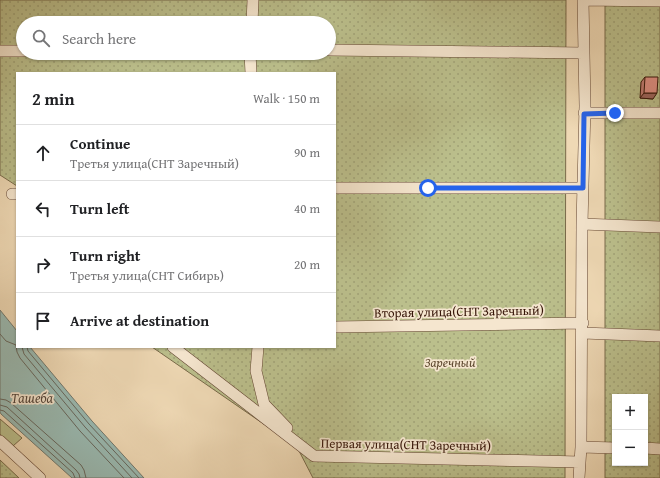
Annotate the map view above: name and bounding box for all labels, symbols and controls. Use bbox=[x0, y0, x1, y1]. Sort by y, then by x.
search box bbox=[16, 16, 336, 60]
icon: search bbox=[30, 27, 52, 49]
text: Search here bbox=[62, 28, 136, 49]
text: 2 min bbox=[32, 86, 74, 111]
text: Walk · 150 m bbox=[253, 89, 320, 108]
route end bbox=[606, 104, 624, 122]
text: Continue bbox=[70, 133, 131, 154]
icon: ahead bbox=[32, 142, 54, 164]
text: 90 m bbox=[294, 143, 320, 162]
text: Третья улица(СНТ Заречный) bbox=[70, 154, 239, 173]
route start bbox=[419, 179, 437, 197]
icon: left bbox=[32, 198, 54, 220]
text: Turn left bbox=[70, 198, 129, 219]
text: 40 m bbox=[294, 199, 320, 218]
text: Turn right bbox=[70, 245, 141, 266]
icon: right bbox=[32, 254, 54, 276]
text: 20 m bbox=[294, 255, 320, 274]
text: Третья улица(СНТ Сибирь) bbox=[70, 266, 224, 285]
street label: Вторая улица(СНТ Заречный) bbox=[374, 301, 544, 322]
icon: arrive bbox=[32, 310, 54, 332]
text: Arrive at destination bbox=[70, 310, 209, 331]
park label: Заречный bbox=[424, 353, 476, 372]
water label: Ташеба bbox=[11, 388, 54, 408]
map controls bbox=[612, 394, 648, 466]
button: + bbox=[612, 394, 648, 430]
button: − bbox=[612, 430, 648, 466]
street label: Первая улица(СНТ Заречный) bbox=[321, 434, 491, 455]

